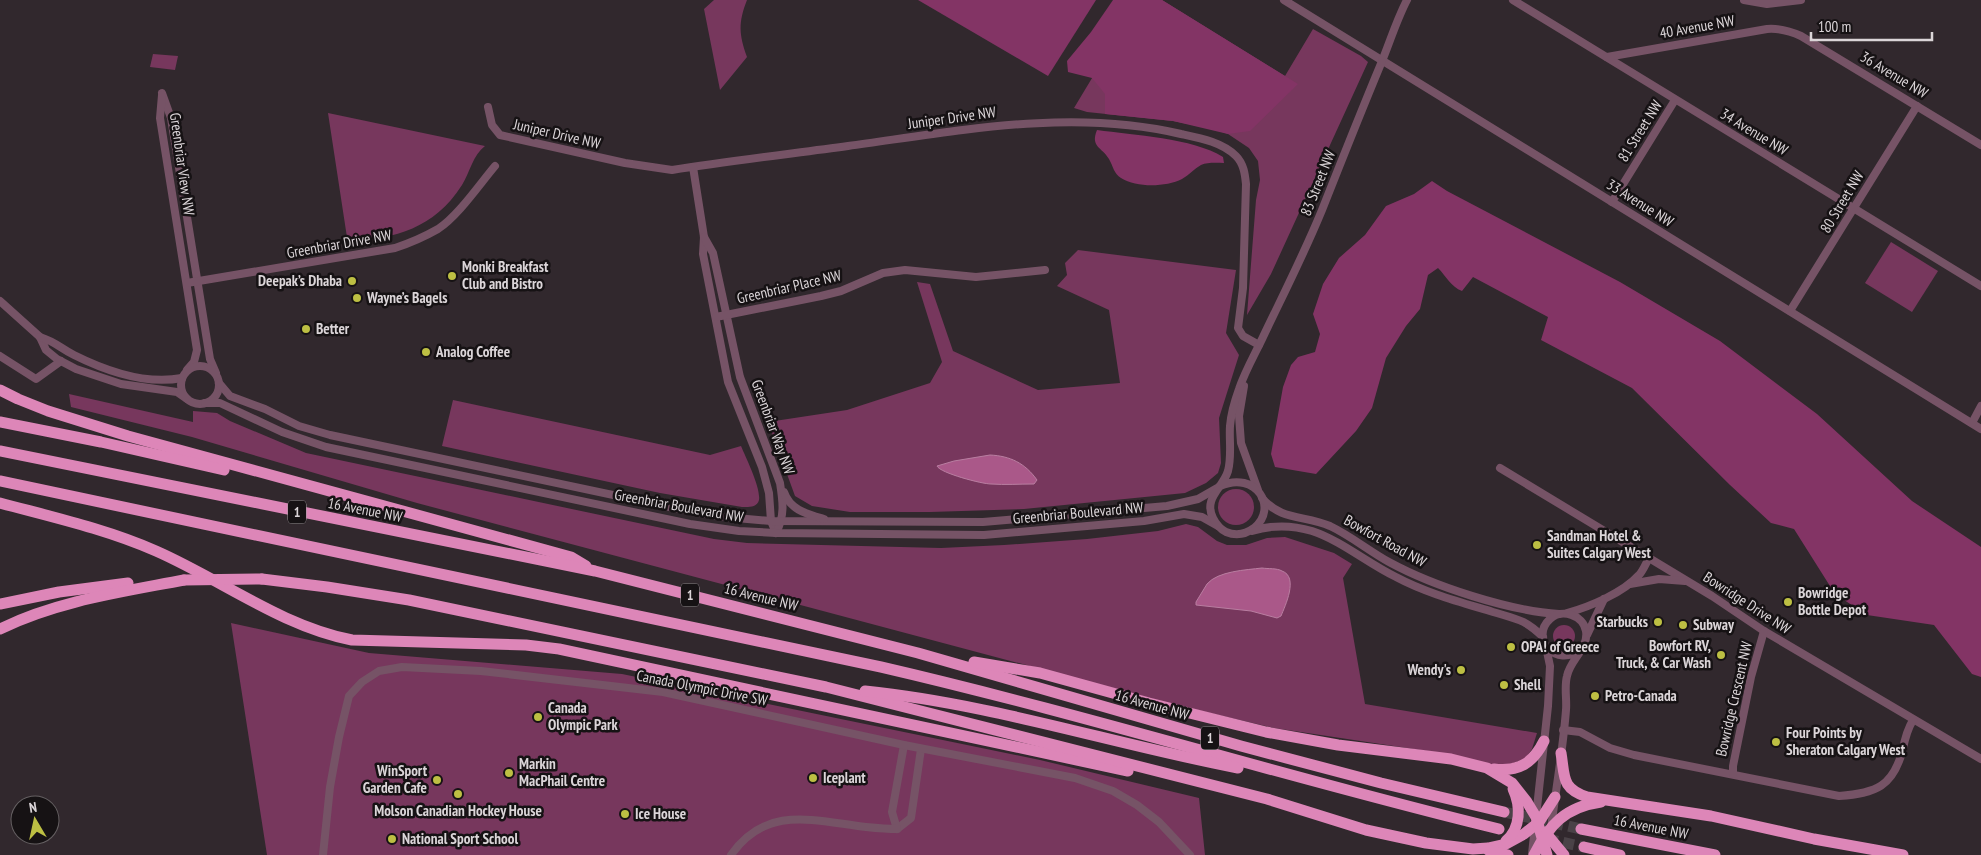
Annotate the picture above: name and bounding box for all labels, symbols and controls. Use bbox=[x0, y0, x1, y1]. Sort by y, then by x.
scale bar bbox=[1811, 10, 1932, 42]
street label: 40 Avenue NW bbox=[1658, 11, 1736, 42]
text: 100 m bbox=[1818, 17, 1851, 36]
street label: 36 Avenue NW bbox=[1857, 47, 1932, 102]
street label: 81 Street NW bbox=[1613, 96, 1666, 165]
street label: Juniper Drive NW bbox=[906, 102, 997, 133]
street label: 34 Avenue NW bbox=[1717, 104, 1792, 159]
street label: Greenbriar View NW bbox=[166, 111, 199, 216]
street label: Juniper Drive NW bbox=[511, 114, 602, 153]
street label: 83 Street NW bbox=[1296, 147, 1339, 218]
street label: 80 Street NW bbox=[1816, 167, 1867, 236]
street label: 33 Avenue NW bbox=[1603, 175, 1677, 231]
street label: Greenbriar Drive NW bbox=[285, 225, 393, 262]
place label: Monki Breakfast Club and Bistro bbox=[462, 257, 549, 293]
street label: Greenbriar Place NW bbox=[735, 265, 843, 308]
marker: Monki Breakfast Club and Bistro bbox=[446, 270, 458, 282]
place label: Deepak’s Dhaba bbox=[258, 271, 342, 290]
marker: Deepak’s Dhaba bbox=[346, 275, 358, 287]
place label: Wayne’s Bagels bbox=[366, 288, 448, 307]
marker: Wayne’s Bagels bbox=[351, 292, 363, 304]
place label: Better bbox=[316, 319, 350, 338]
marker: Better bbox=[300, 323, 312, 335]
place label: Analog Coffee bbox=[435, 342, 510, 361]
marker: Analog Coffee bbox=[420, 346, 432, 358]
street label: Greenbriar Way NW bbox=[748, 377, 799, 477]
street label: Greenbriar Boulevard NW bbox=[613, 485, 745, 526]
street label: 16 Avenue NW bbox=[326, 493, 404, 526]
street label: Greenbriar Boulevard NW bbox=[1012, 497, 1144, 528]
road number: 1 bbox=[288, 501, 306, 524]
street label: Bowfort Road NW bbox=[1341, 510, 1430, 571]
place label: Sandman Hotel & Suites Calgary West bbox=[1547, 526, 1651, 562]
marker: Sandman Hotel & Suites Calgary West bbox=[1531, 539, 1543, 551]
street label: Bowridge Drive NW bbox=[1700, 567, 1795, 638]
street label: 16 Avenue NW bbox=[722, 578, 800, 615]
place label: Bowridge Bottle Depot bbox=[1798, 583, 1867, 619]
road number: 1 bbox=[681, 584, 699, 606]
marker: Bowridge Bottle Depot bbox=[1782, 596, 1794, 608]
place label: Starbucks bbox=[1596, 612, 1648, 631]
place label: Subway bbox=[1693, 615, 1735, 634]
marker: Starbucks bbox=[1652, 616, 1664, 628]
marker: Subway bbox=[1677, 619, 1689, 631]
place label: Bowfort RV, Truck, & Car Wash bbox=[1616, 636, 1711, 672]
place label: OPA! of Greece bbox=[1521, 637, 1600, 656]
street label: Bowridge Crescent NW bbox=[1711, 640, 1756, 758]
marker: OPA! of Greece bbox=[1505, 641, 1517, 653]
marker: Bowfort RV, Truck, & Car Wash bbox=[1715, 649, 1727, 661]
place label: Wendy's bbox=[1407, 660, 1451, 679]
marker: Wendy's bbox=[1455, 664, 1467, 676]
street label: Canada Olympic Drive SW bbox=[635, 665, 769, 710]
place label: Shell bbox=[1514, 675, 1541, 694]
marker: Shell bbox=[1498, 679, 1510, 691]
street label: 16 Avenue NW bbox=[1113, 685, 1191, 724]
place label: Petro-Canada bbox=[1605, 686, 1677, 705]
marker: Petro-Canada bbox=[1589, 690, 1601, 702]
place label: Canada Olympic Park bbox=[548, 698, 618, 734]
marker: Canada Olympic Park bbox=[532, 711, 544, 723]
place label: Four Points by Sheraton Calgary West bbox=[1786, 723, 1906, 759]
road number: 1 bbox=[1201, 726, 1219, 750]
marker: Four Points by Sheraton Calgary West bbox=[1770, 736, 1782, 748]
place label: Markin MacPhail Centre bbox=[519, 754, 605, 790]
place label: WinSport Garden Cafe bbox=[363, 761, 428, 797]
marker: Markin MacPhail Centre bbox=[503, 767, 515, 779]
place label: Iceplant bbox=[823, 768, 866, 787]
marker: Iceplant bbox=[807, 772, 819, 784]
marker: WinSport Garden Cafe bbox=[431, 774, 443, 786]
marker: Molson Canadian Hockey House bbox=[452, 788, 464, 800]
north arrow bbox=[10, 795, 60, 845]
text: N bbox=[28, 798, 38, 817]
place label: Molson Canadian Hockey House bbox=[374, 801, 542, 820]
place label: Ice House bbox=[635, 804, 686, 823]
marker: Ice House bbox=[619, 808, 631, 820]
street label: 16 Avenue NW bbox=[1612, 810, 1690, 843]
place label: National Sport School bbox=[402, 829, 518, 848]
marker: National Sport School bbox=[386, 833, 398, 845]

